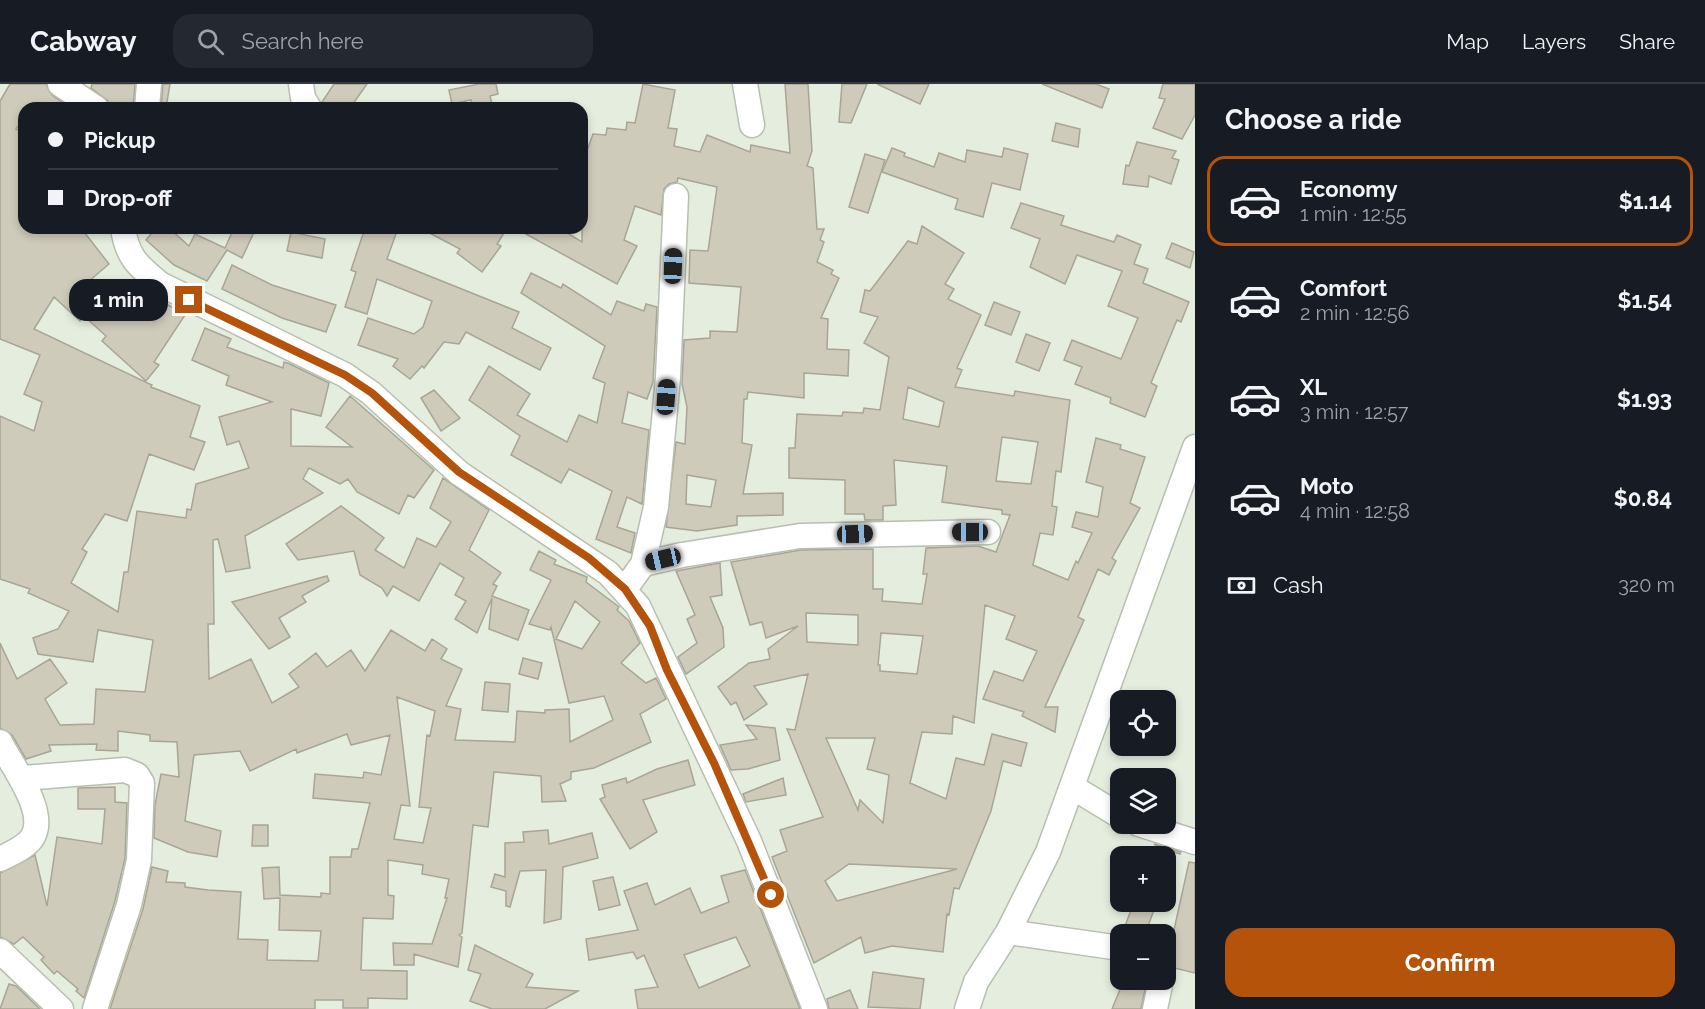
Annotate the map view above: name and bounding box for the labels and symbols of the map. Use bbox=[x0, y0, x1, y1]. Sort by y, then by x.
car bbox=[663, 248, 683, 284]
callout: 1 min bbox=[69, 279, 168, 321]
route end bbox=[175, 286, 202, 313]
car bbox=[656, 378, 676, 416]
car bbox=[952, 523, 988, 541]
car bbox=[837, 524, 873, 544]
car bbox=[643, 546, 683, 572]
route start bbox=[757, 881, 784, 908]

